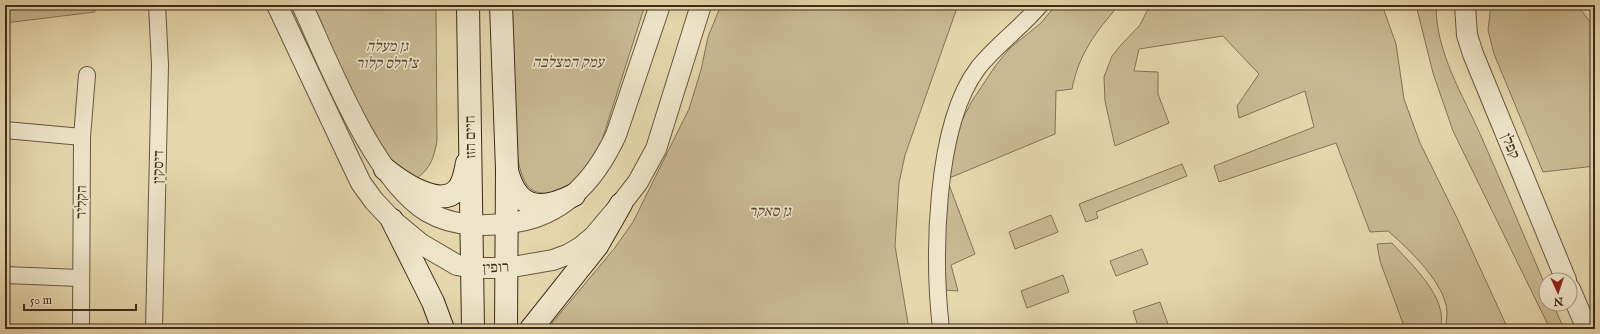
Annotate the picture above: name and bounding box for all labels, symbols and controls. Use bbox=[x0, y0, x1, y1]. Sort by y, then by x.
park label: גן מעלה צ'רלס קלור bbox=[356, 37, 420, 73]
park label: עמק המצלבה bbox=[532, 53, 606, 72]
street label: חיים הזז bbox=[461, 115, 480, 159]
street label: קפלן bbox=[1497, 131, 1524, 162]
street label: דיסקין bbox=[149, 150, 168, 184]
street label: הקליר bbox=[72, 185, 91, 219]
park label: גן סאקר bbox=[749, 202, 792, 221]
street label: רופין bbox=[482, 257, 510, 278]
north arrow bbox=[1538, 272, 1578, 312]
scale bar bbox=[24, 286, 136, 312]
text: 50 m bbox=[30, 293, 52, 308]
text: N bbox=[1553, 294, 1565, 308]

